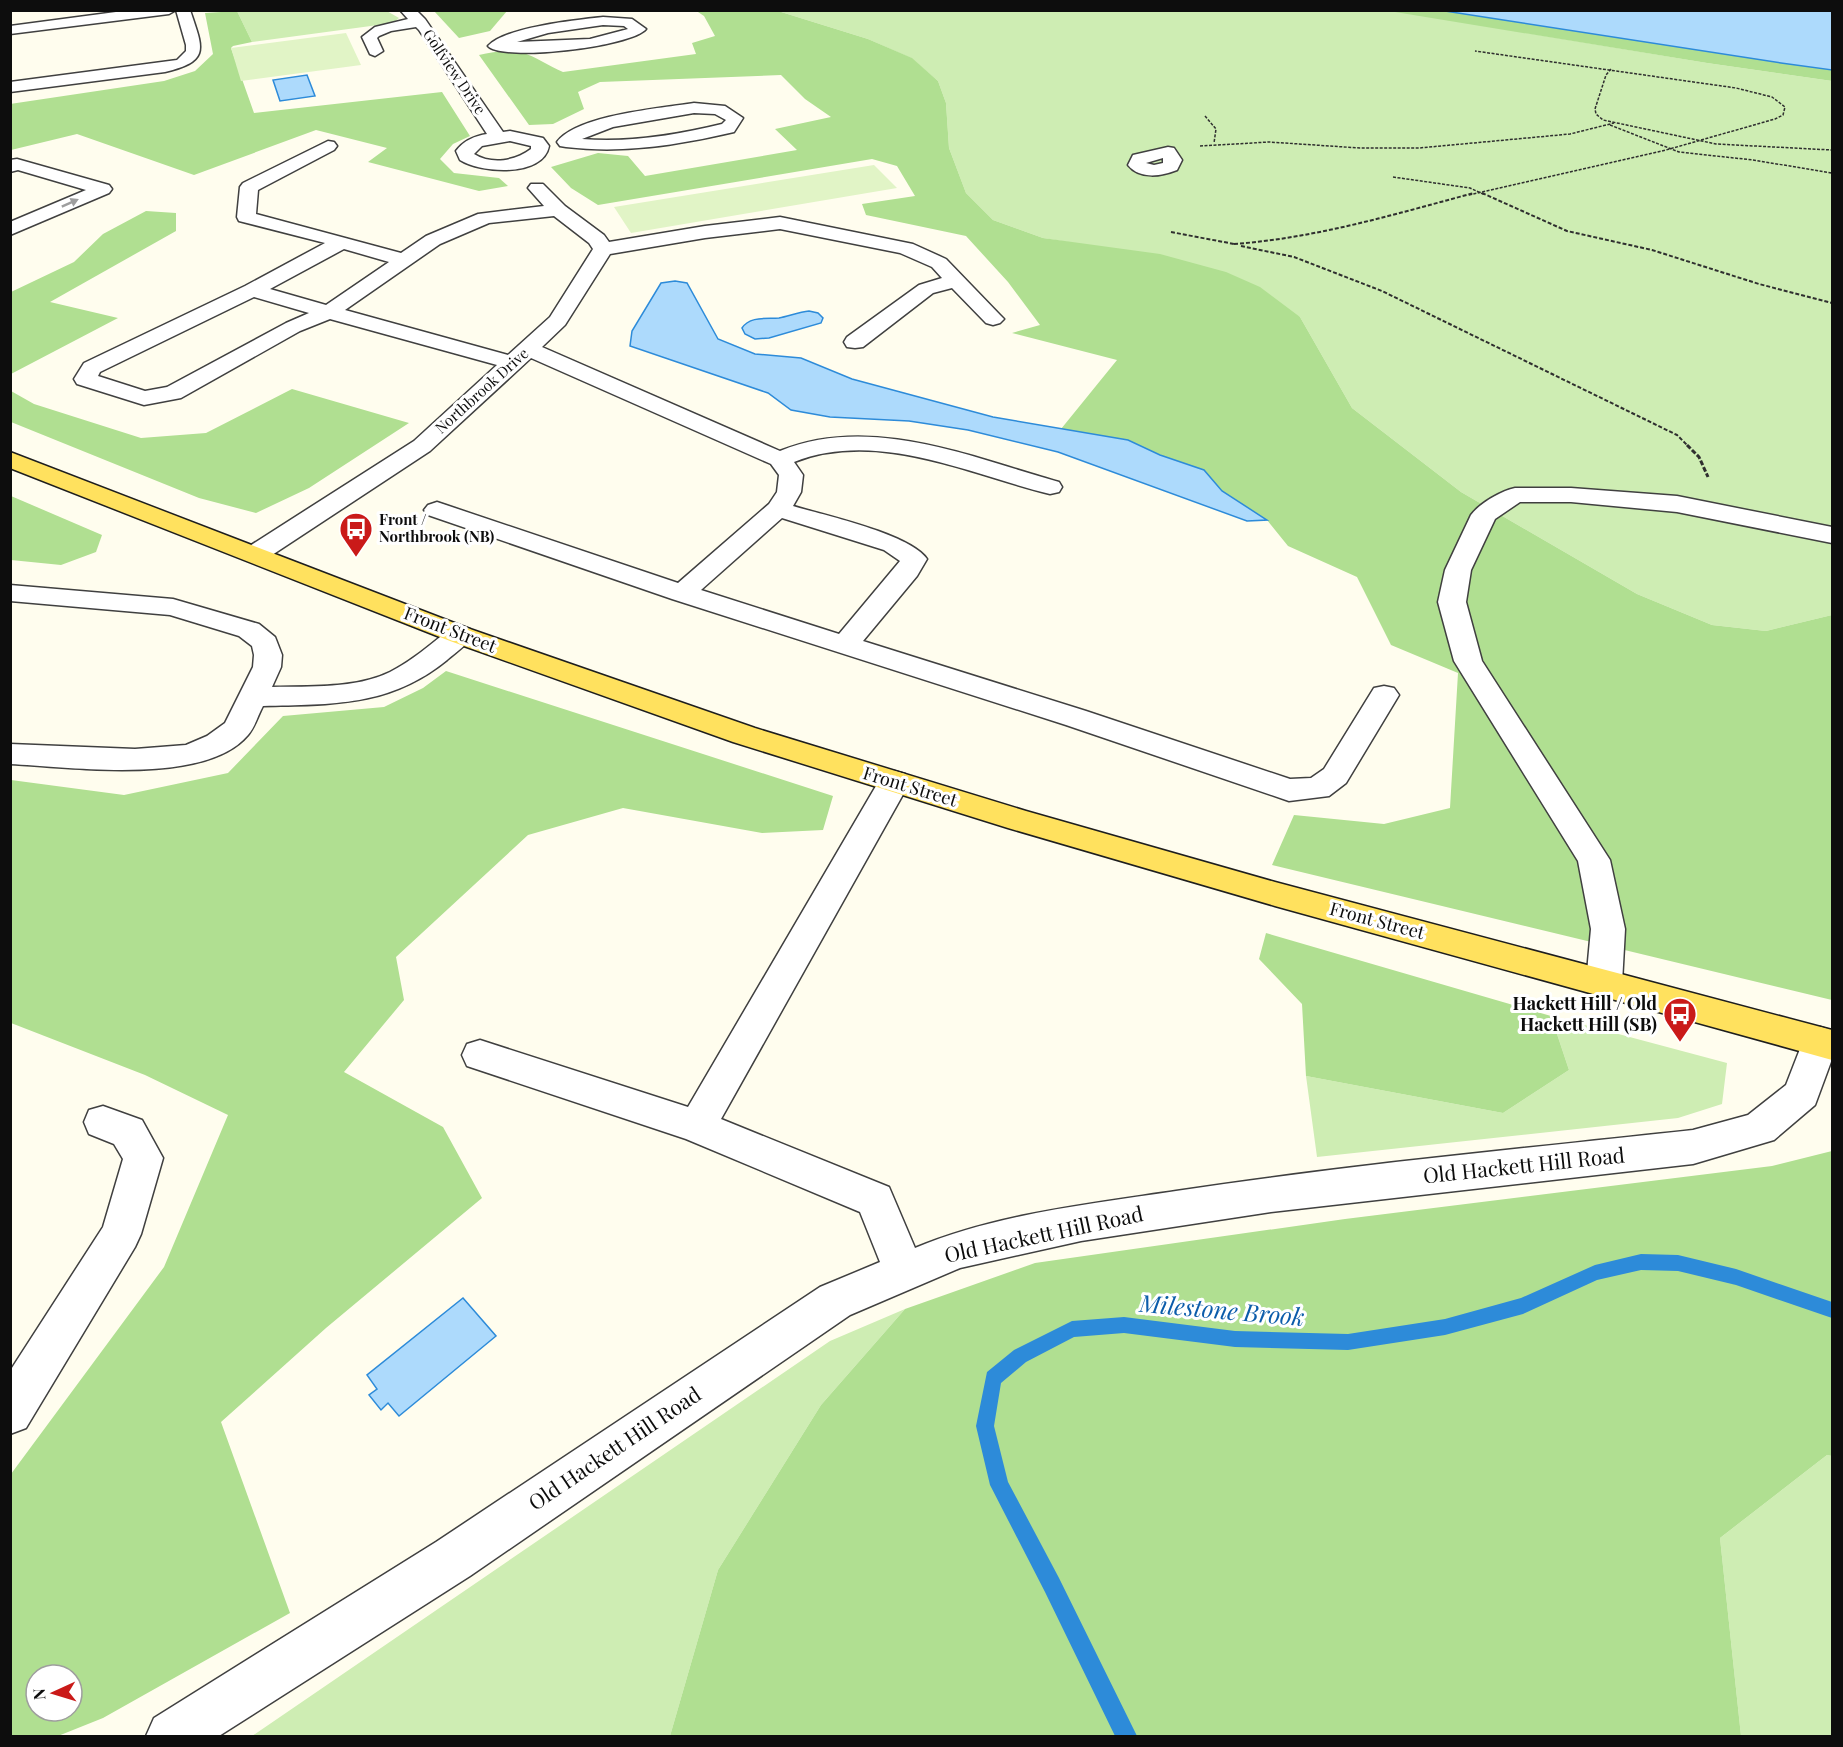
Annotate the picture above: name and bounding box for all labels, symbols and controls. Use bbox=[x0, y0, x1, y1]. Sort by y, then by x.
street label: Golfview Drive bbox=[419, 25, 491, 118]
one-way arrow bbox=[61, 198, 79, 208]
street label: Northbrook Drive bbox=[430, 343, 532, 437]
place label: Front / Northbrook (NB) bbox=[379, 509, 495, 546]
bus stop icon: Front / Northbrook (NB) bbox=[338, 511, 374, 558]
street label: Front Street bbox=[401, 600, 501, 658]
street label: Front Street bbox=[860, 760, 961, 812]
street label: Front Street bbox=[1327, 896, 1428, 944]
place label: Hackett Hill / Old Hackett Hill (SB) bbox=[1512, 991, 1657, 1036]
bus stop icon: Hackett Hill / Old Hackett Hill (SB) bbox=[1662, 996, 1698, 1043]
street label: Old Hackett Hill Road bbox=[1422, 1139, 1626, 1189]
street label: Old Hackett Hill Road bbox=[942, 1198, 1146, 1268]
water label: Milestone Brook bbox=[1138, 1286, 1306, 1332]
street label: Old Hackett Hill Road bbox=[522, 1379, 706, 1516]
north arrow bbox=[24, 1663, 84, 1723]
text: N bbox=[28, 1687, 49, 1701]

